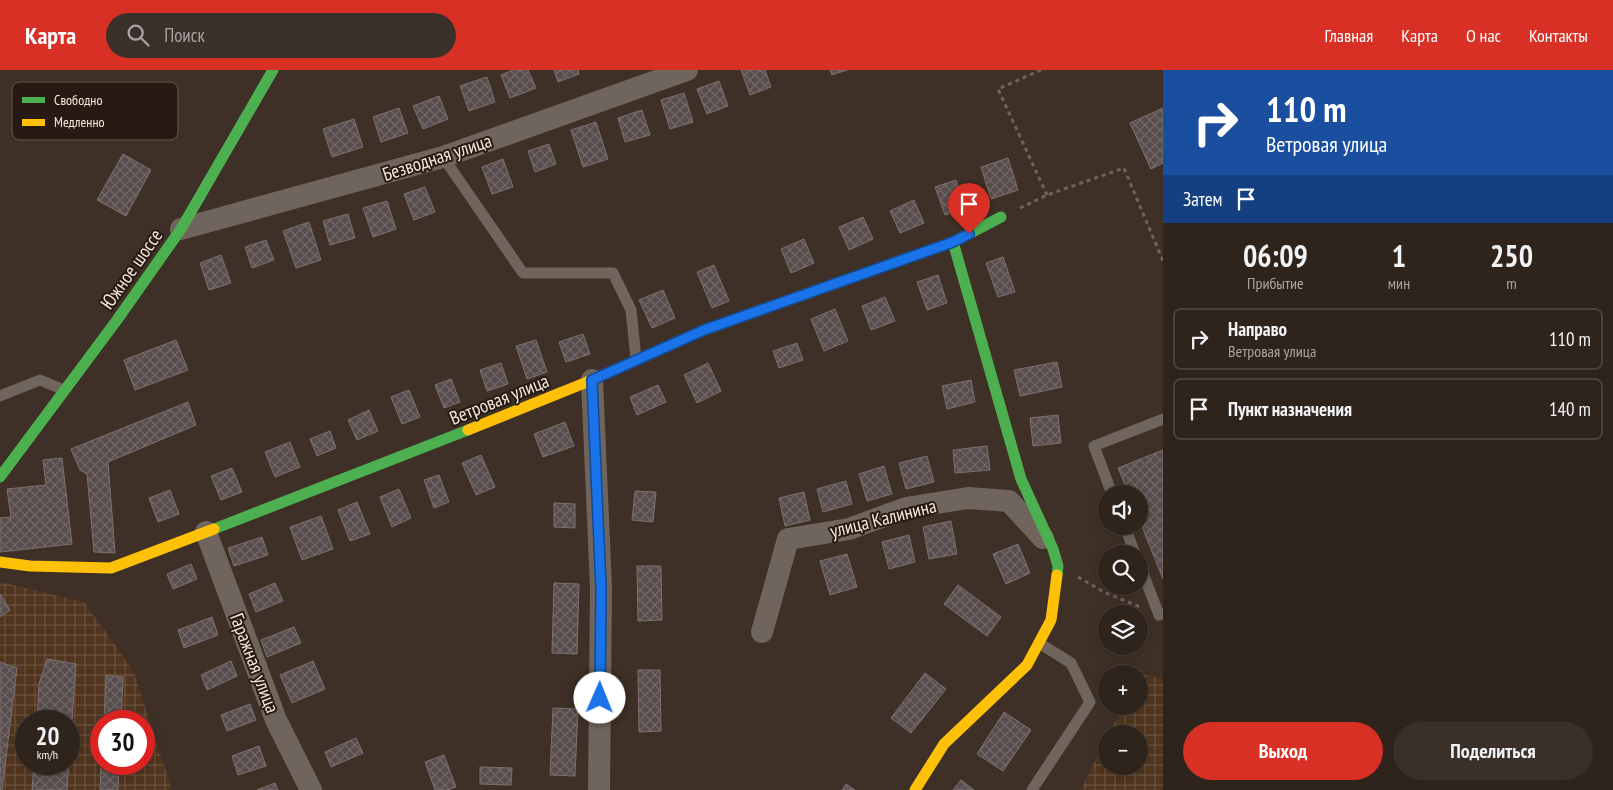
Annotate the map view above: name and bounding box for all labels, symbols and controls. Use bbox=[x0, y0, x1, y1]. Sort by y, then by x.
search box bbox=[106, 13, 456, 58]
text: Карта bbox=[25, 20, 76, 51]
icon: search bbox=[124, 21, 152, 49]
text: Поиск bbox=[164, 23, 205, 47]
text: Главная bbox=[1325, 24, 1373, 47]
text: Карта bbox=[1401, 24, 1438, 47]
text: О нас bbox=[1466, 24, 1501, 47]
text: Контакты bbox=[1529, 24, 1588, 47]
legend bbox=[12, 82, 178, 140]
text: 110 m bbox=[1266, 86, 1347, 132]
icon: right bbox=[1183, 90, 1248, 155]
text: Свободно bbox=[54, 91, 102, 109]
text: Медленно bbox=[54, 113, 105, 131]
street label: Безводная улица bbox=[379, 128, 495, 186]
text: Ветровая улица bbox=[1266, 130, 1387, 158]
pin bbox=[948, 183, 990, 234]
icon: arrive bbox=[1232, 185, 1260, 213]
text: Затем bbox=[1183, 187, 1222, 211]
icon: arrive bbox=[955, 190, 983, 218]
street label: Южное шоссе bbox=[95, 224, 167, 314]
text: 06:09 bbox=[1243, 236, 1308, 275]
text: 1 bbox=[1392, 236, 1406, 275]
text: 250 bbox=[1490, 236, 1533, 275]
text: Прибытие bbox=[1247, 273, 1304, 293]
text: мин bbox=[1388, 273, 1410, 293]
text: m bbox=[1506, 273, 1517, 293]
text: Направо bbox=[1228, 317, 1287, 341]
icon: right bbox=[1185, 325, 1213, 353]
text: 110 m bbox=[1549, 327, 1591, 351]
text: Ветровая улица bbox=[1228, 341, 1316, 361]
street label: Ветровая улица bbox=[446, 368, 552, 430]
icon: arrive bbox=[1185, 395, 1213, 423]
text: Пункт назначения bbox=[1228, 397, 1352, 421]
text: 140 m bbox=[1549, 397, 1591, 421]
map controls bbox=[1098, 485, 1148, 775]
button: sound bbox=[1098, 485, 1148, 535]
street label: улица Калинина bbox=[827, 493, 939, 543]
button: search bbox=[1098, 545, 1148, 595]
button: layers bbox=[1098, 605, 1148, 655]
street label: Гаражная улица bbox=[225, 610, 285, 716]
button: + bbox=[1098, 665, 1148, 715]
position arrow bbox=[573, 671, 625, 723]
speed limit sign: 30 bbox=[90, 710, 155, 775]
text: 20 bbox=[36, 720, 59, 752]
button: Выход bbox=[1183, 722, 1383, 780]
button: Поделиться bbox=[1393, 722, 1593, 780]
button: − bbox=[1098, 725, 1148, 775]
text: km/h bbox=[37, 747, 58, 762]

